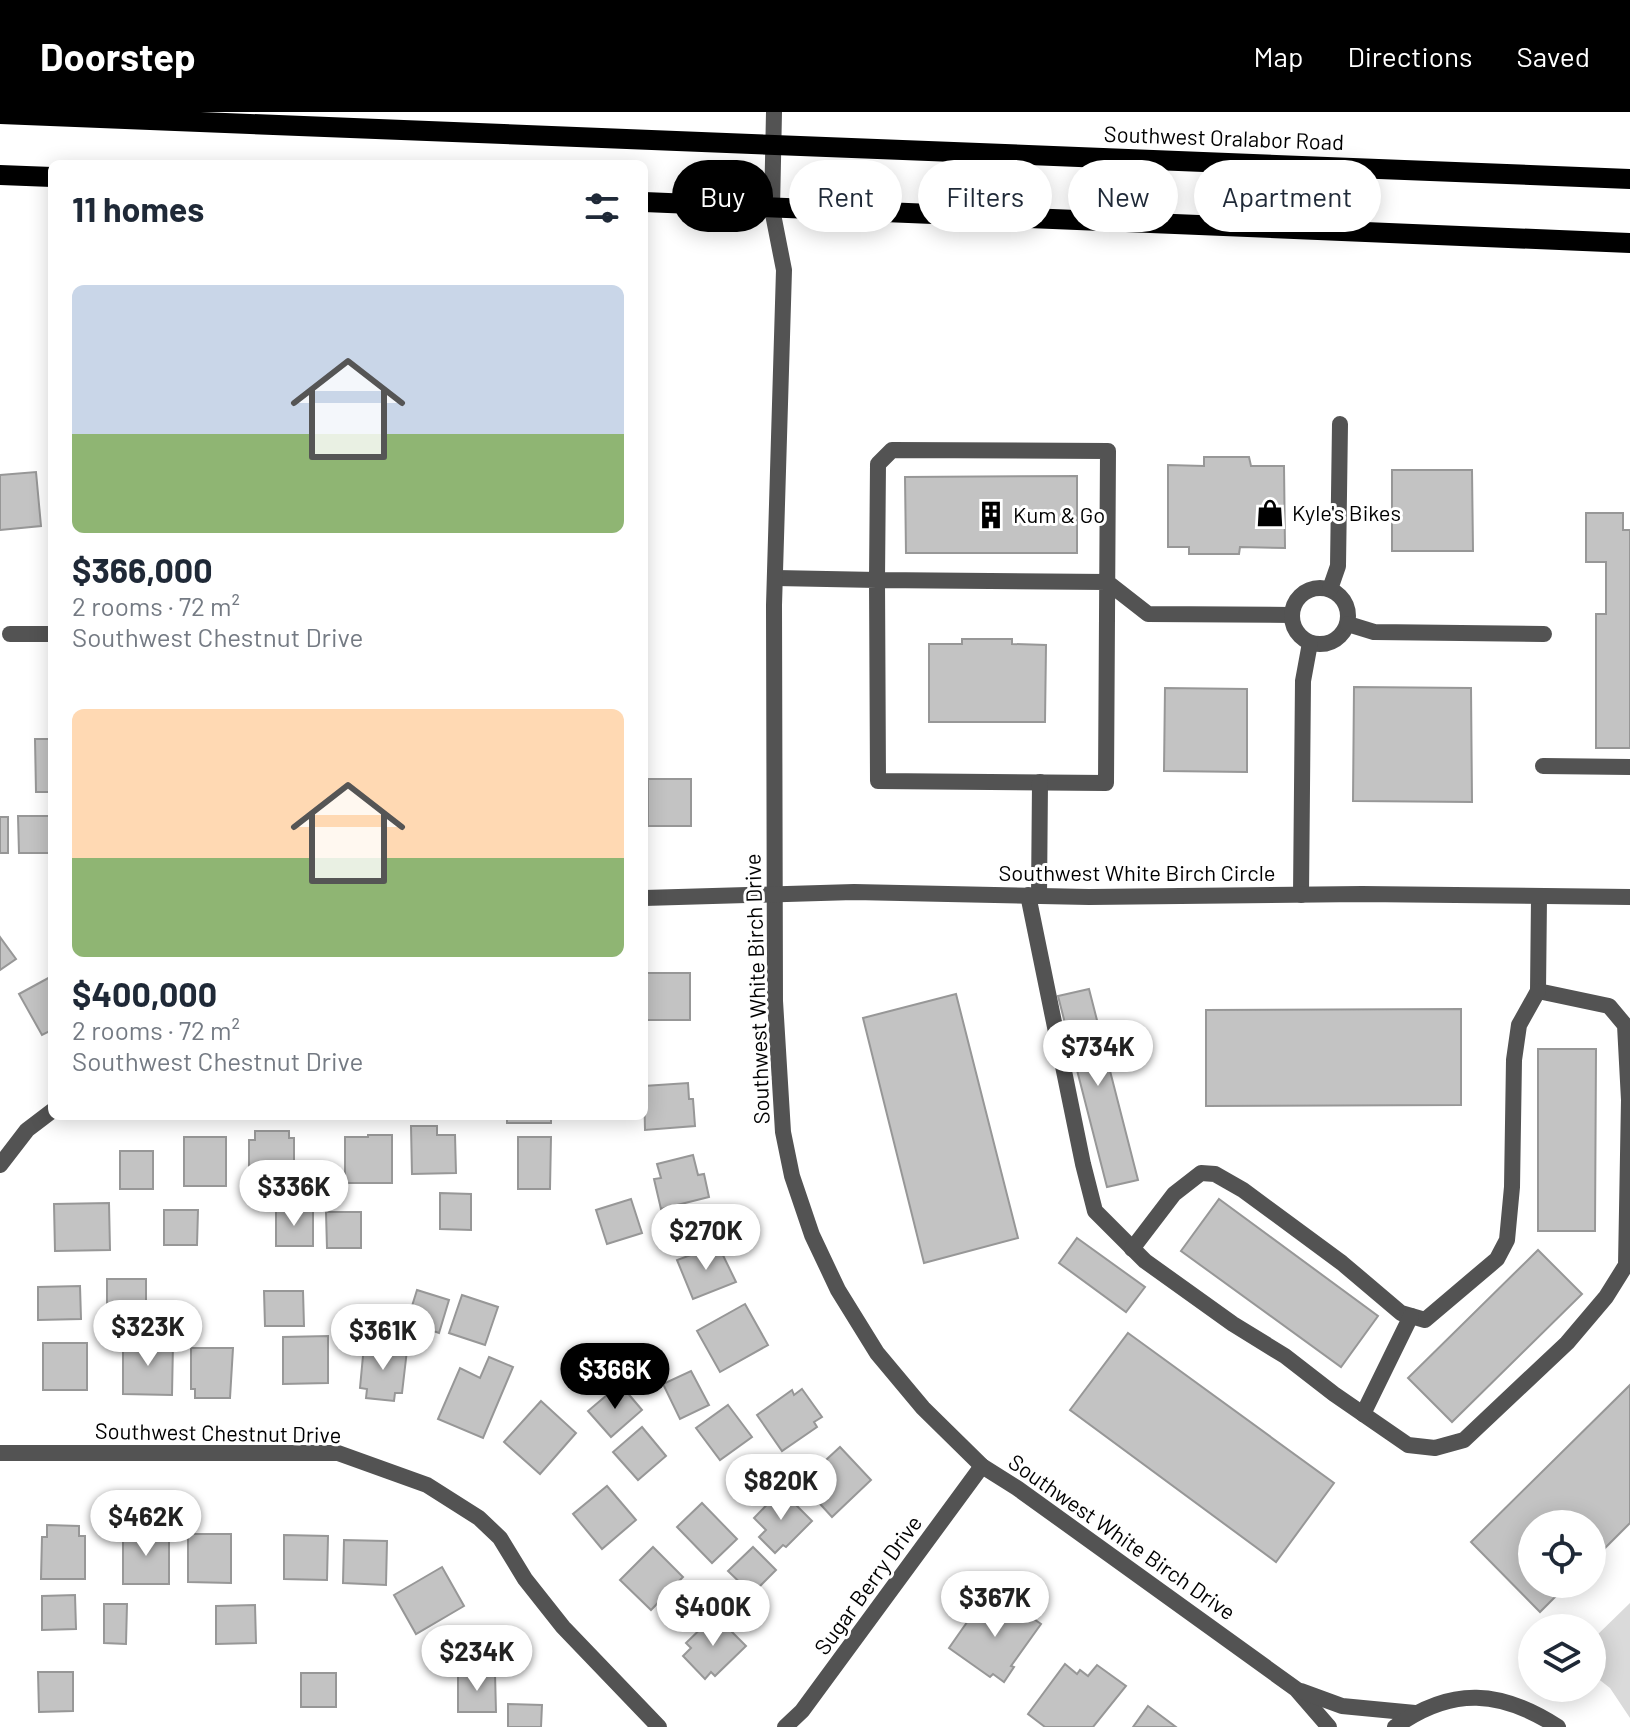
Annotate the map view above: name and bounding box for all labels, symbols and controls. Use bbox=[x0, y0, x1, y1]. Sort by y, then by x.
text: Doorstep bbox=[40, 33, 196, 79]
text: Map bbox=[1254, 39, 1303, 73]
text: Directions bbox=[1347, 39, 1473, 73]
text: Saved bbox=[1517, 39, 1590, 73]
street label: Southwest Oralabor Road bbox=[1103, 120, 1345, 154]
chip: Buy bbox=[672, 160, 773, 232]
chip: Rent bbox=[789, 160, 902, 232]
chip: Filters bbox=[918, 160, 1052, 232]
chip: New bbox=[1068, 160, 1178, 232]
chip: Apartment bbox=[1194, 160, 1381, 232]
icon: filters bbox=[580, 186, 624, 230]
text: 11 homes bbox=[72, 188, 204, 229]
icon: home bbox=[276, 337, 420, 481]
shop icon: Kyle's Bikes bbox=[1255, 498, 1285, 528]
place label: Kyle's Bikes bbox=[1292, 499, 1401, 525]
building icon: Kum & Go bbox=[976, 500, 1006, 530]
place label: Kum & Go bbox=[1013, 501, 1105, 527]
text: $366,000 bbox=[72, 549, 213, 590]
text: 2 rooms · 72 m² bbox=[72, 590, 240, 621]
text: Southwest Chestnut Drive bbox=[72, 621, 363, 652]
icon: home bbox=[276, 761, 420, 905]
street label: Southwest White Birch Drive bbox=[738, 853, 774, 1125]
street label: Southwest White Birch Circle bbox=[999, 859, 1275, 885]
text: $400,000 bbox=[72, 973, 217, 1014]
text: 2 rooms · 72 m² bbox=[72, 1014, 240, 1045]
pin: $734K bbox=[1042, 1020, 1154, 1088]
text: $734K bbox=[1061, 1030, 1135, 1061]
text: Southwest Chestnut Drive bbox=[72, 1045, 363, 1076]
pin: $336K bbox=[238, 1160, 350, 1228]
text: $336K bbox=[257, 1170, 331, 1201]
pin: $270K bbox=[650, 1204, 762, 1272]
text: $270K bbox=[669, 1214, 743, 1245]
pin: $323K bbox=[92, 1300, 204, 1368]
pin: $361K bbox=[327, 1304, 439, 1372]
text: $323K bbox=[111, 1310, 185, 1341]
text: $361K bbox=[349, 1314, 417, 1345]
pin: $366K bbox=[559, 1343, 671, 1411]
text: $366K bbox=[578, 1353, 652, 1384]
street label: Southwest Chestnut Drive bbox=[95, 1417, 341, 1447]
street label: Southwest White Birch Drive bbox=[1004, 1448, 1241, 1625]
pin: $820K bbox=[725, 1454, 837, 1522]
text: $820K bbox=[744, 1464, 818, 1495]
pin: $462K bbox=[90, 1490, 202, 1558]
text: $462K bbox=[108, 1500, 184, 1531]
street label: Sugar Berry Drive bbox=[808, 1510, 926, 1659]
map controls bbox=[1518, 1510, 1606, 1702]
button: locate bbox=[1518, 1510, 1606, 1598]
pin: $367K bbox=[939, 1571, 1051, 1639]
pin: $400K bbox=[657, 1580, 769, 1648]
text: $367K bbox=[959, 1581, 1031, 1612]
text: $400K bbox=[675, 1590, 751, 1621]
button: layers bbox=[1518, 1614, 1606, 1702]
pin: $234K bbox=[421, 1625, 533, 1693]
text: $234K bbox=[439, 1635, 515, 1666]

